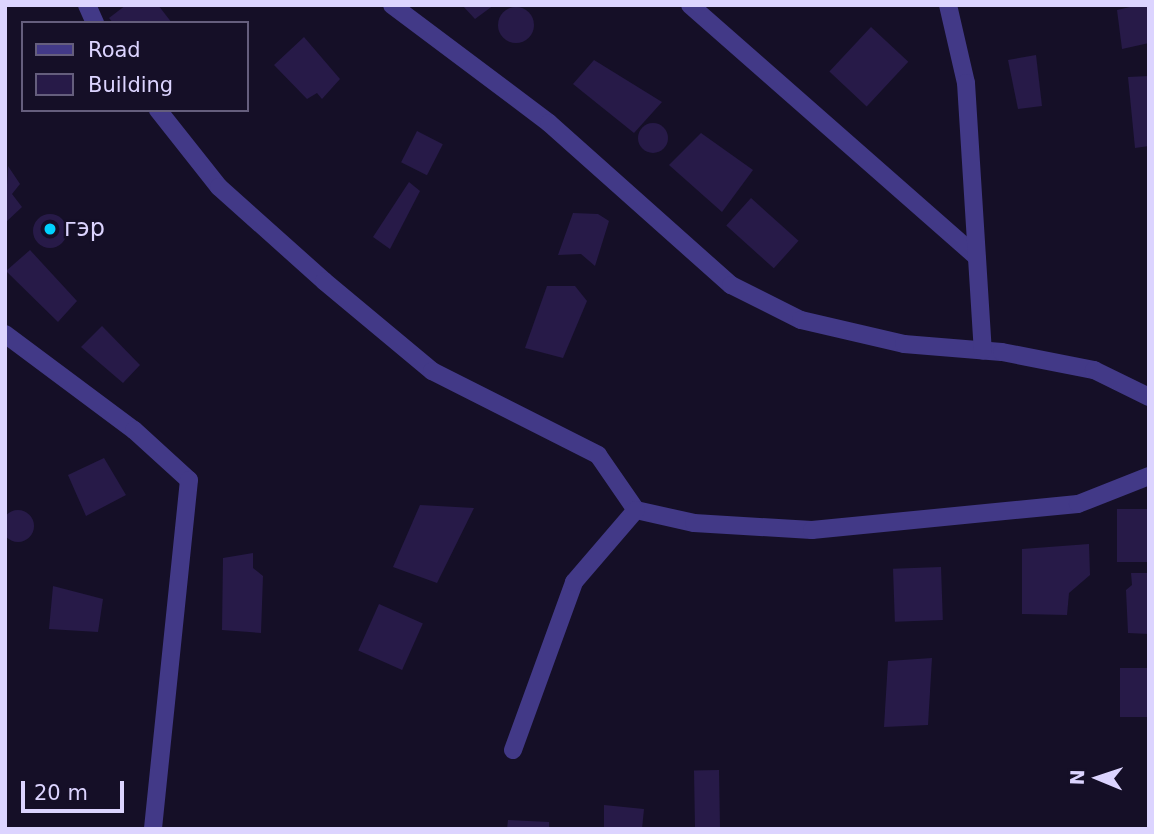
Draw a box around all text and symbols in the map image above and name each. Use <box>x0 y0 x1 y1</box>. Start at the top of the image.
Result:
legend <box>21 21 248 112</box>
text: Road <box>88 38 141 62</box>
text: Building <box>88 73 173 97</box>
place label: гэр <box>64 215 105 243</box>
marker: гэр <box>42 221 58 237</box>
north arrow <box>1063 743 1133 813</box>
scale bar <box>24 768 128 812</box>
text: N <box>1066 769 1088 786</box>
text: 20 m <box>34 781 88 805</box>

